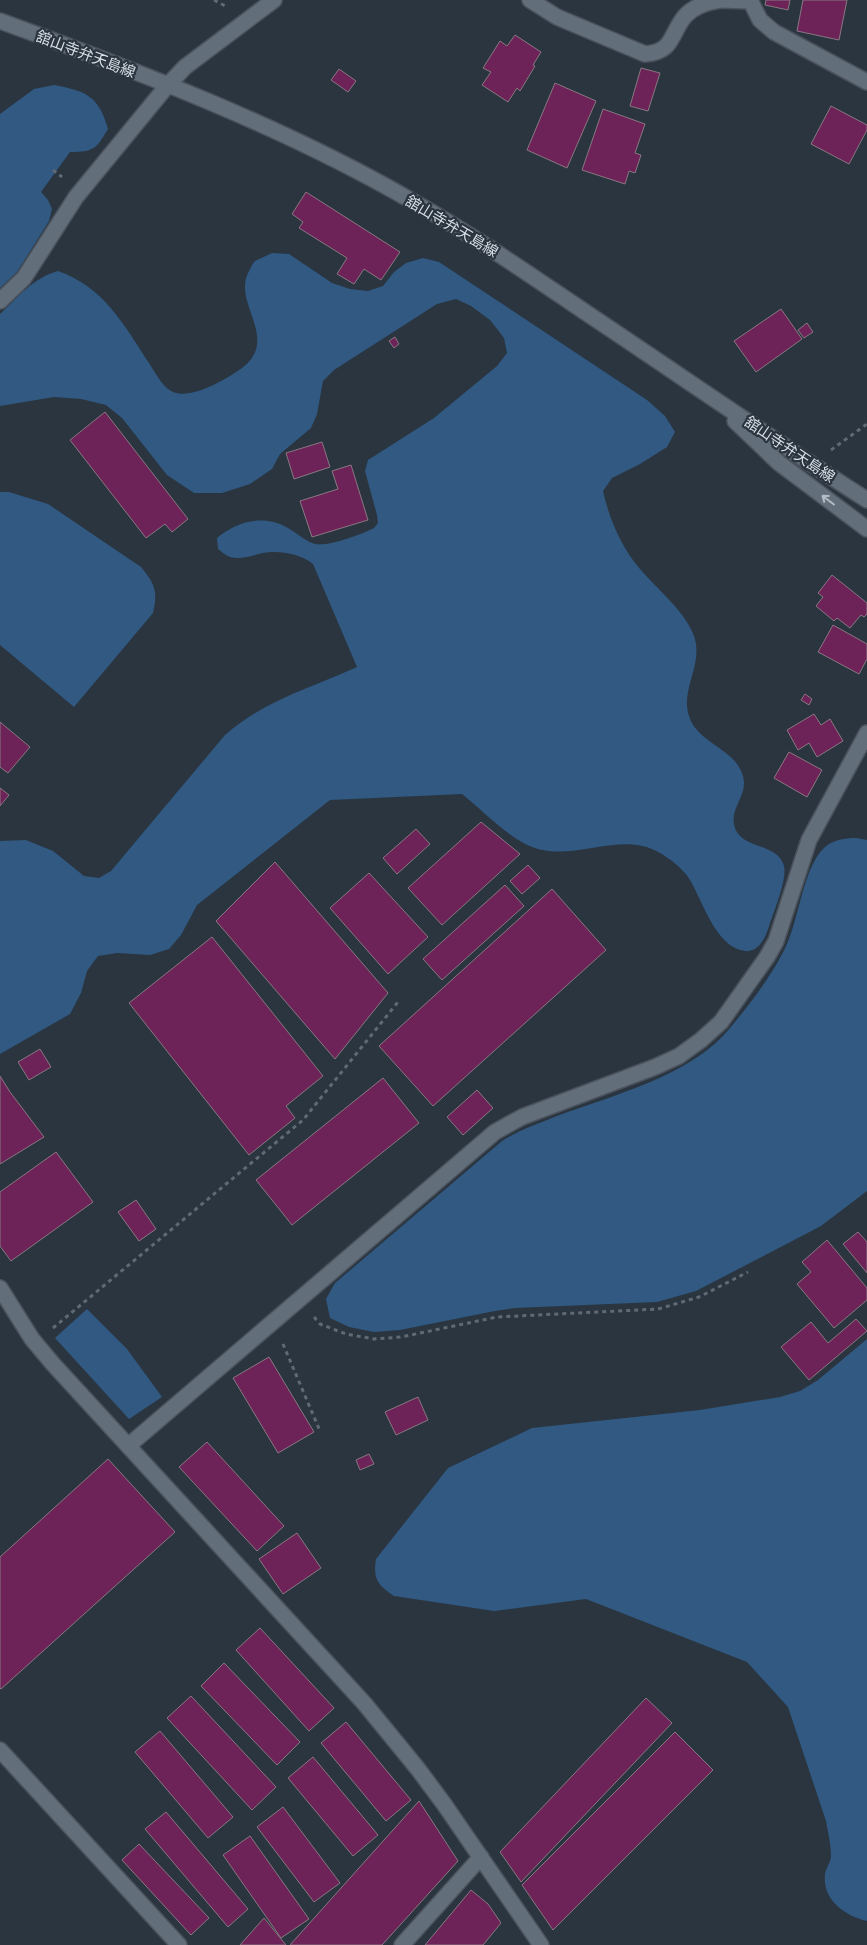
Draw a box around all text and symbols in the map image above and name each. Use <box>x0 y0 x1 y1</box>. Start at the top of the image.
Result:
street label: 舘山寺弁天島線 <box>33 24 139 84</box>
street label: 舘山寺弁天島線 <box>401 189 503 263</box>
street label: 舘山寺弁天島線 <box>740 410 840 488</box>
one-way arrow <box>821 495 835 505</box>

